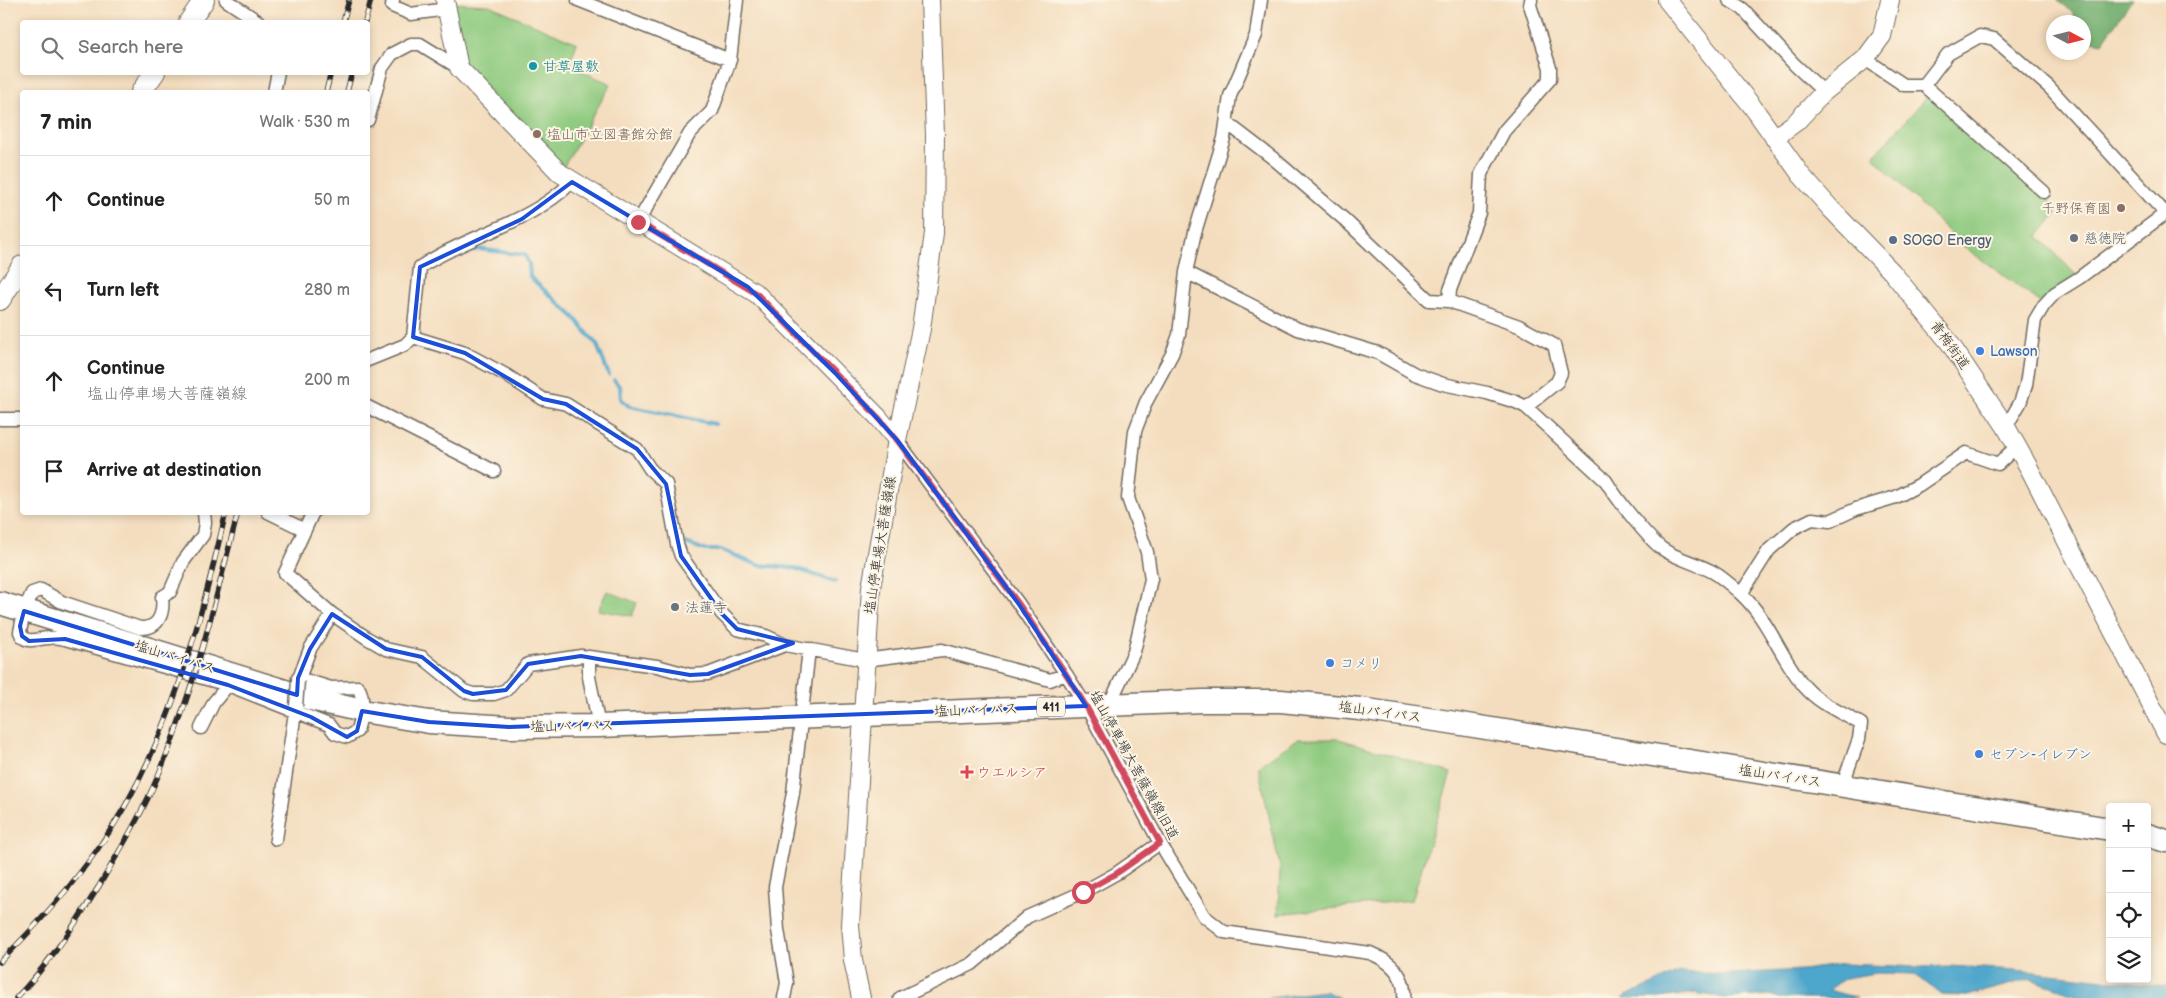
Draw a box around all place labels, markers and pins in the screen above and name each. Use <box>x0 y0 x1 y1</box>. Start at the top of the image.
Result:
place label: 甘草屋敷 <box>543 58 599 75</box>
marker: 甘草屋敷 <box>527 60 539 72</box>
place label: 塩山市立図書館分館 <box>547 126 673 143</box>
marker: 塩山市立図書館分館 <box>531 128 543 140</box>
place label: 千野保育園 <box>2041 200 2111 217</box>
marker: 千野保育園 <box>2115 202 2127 214</box>
place label: 慈徳院 <box>2084 230 2126 247</box>
place label: SOGO Energy <box>1903 232 1992 249</box>
marker: 慈徳院 <box>2068 232 2080 244</box>
marker: SOGO Energy <box>1887 234 1899 246</box>
place label: Lawson <box>1990 343 2038 360</box>
marker: Lawson <box>1974 345 1986 357</box>
place label: 法蓮寺 <box>685 599 727 616</box>
marker: 法蓮寺 <box>669 601 681 613</box>
place label: コメリ <box>1340 655 1382 672</box>
marker: コメリ <box>1324 657 1336 669</box>
place label: セブン-イレブン <box>1989 746 2092 763</box>
marker: セブン-イレブン <box>1973 748 1985 760</box>
place label: ウエルシア <box>977 764 1047 781</box>
marker: ウエルシア <box>961 766 973 778</box>

